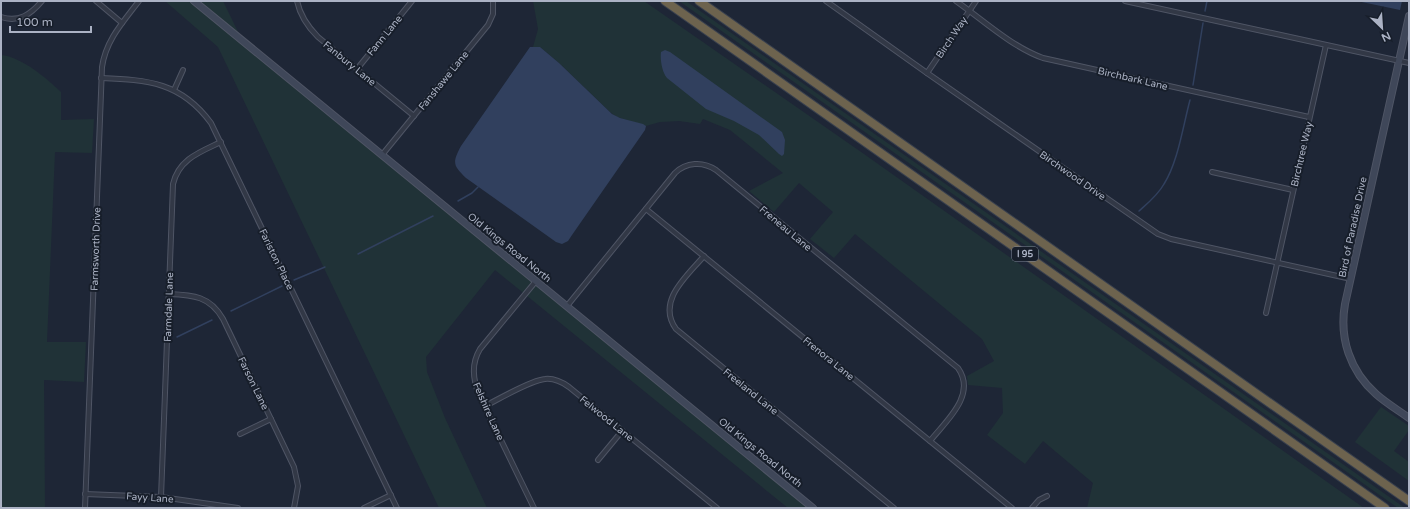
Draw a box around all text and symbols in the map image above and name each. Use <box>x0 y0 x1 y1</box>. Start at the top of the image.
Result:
scale bar <box>10 8 91 34</box>
north arrow <box>1362 8 1402 48</box>
street label: Fann Lane <box>365 13 405 58</box>
street label: Birch Way <box>934 14 970 61</box>
text: 100 m <box>16 15 53 29</box>
text: N <box>1379 29 1393 44</box>
street label: Fanbury Lane <box>321 39 378 89</box>
street label: Fanshawe Lane <box>416 48 472 113</box>
street label: Birchbark Lane <box>1097 65 1169 93</box>
street label: Birchtree Way <box>1289 120 1315 188</box>
street label: Birchwood Drive <box>1037 149 1108 203</box>
street label: Bird of Paradise Drive <box>1336 176 1370 279</box>
street label: Freneau Lane <box>757 204 814 254</box>
street label: Farmsworth Drive <box>89 207 103 291</box>
street label: Old Kings Road North <box>465 210 554 285</box>
street label: Fariston Place <box>256 227 296 292</box>
road number: I 95 <box>1012 247 1038 261</box>
street label: Farmdale Lane <box>162 272 176 342</box>
street label: Frenora Lane <box>800 334 857 383</box>
street label: Farson Lane <box>235 355 271 412</box>
street label: Freeland Lane <box>721 366 780 418</box>
street label: Felshire Lane <box>470 381 506 443</box>
street label: Felwood Lane <box>577 393 636 444</box>
street label: Old Kings Road North <box>716 415 805 490</box>
street label: Fayy Lane <box>126 490 174 506</box>

